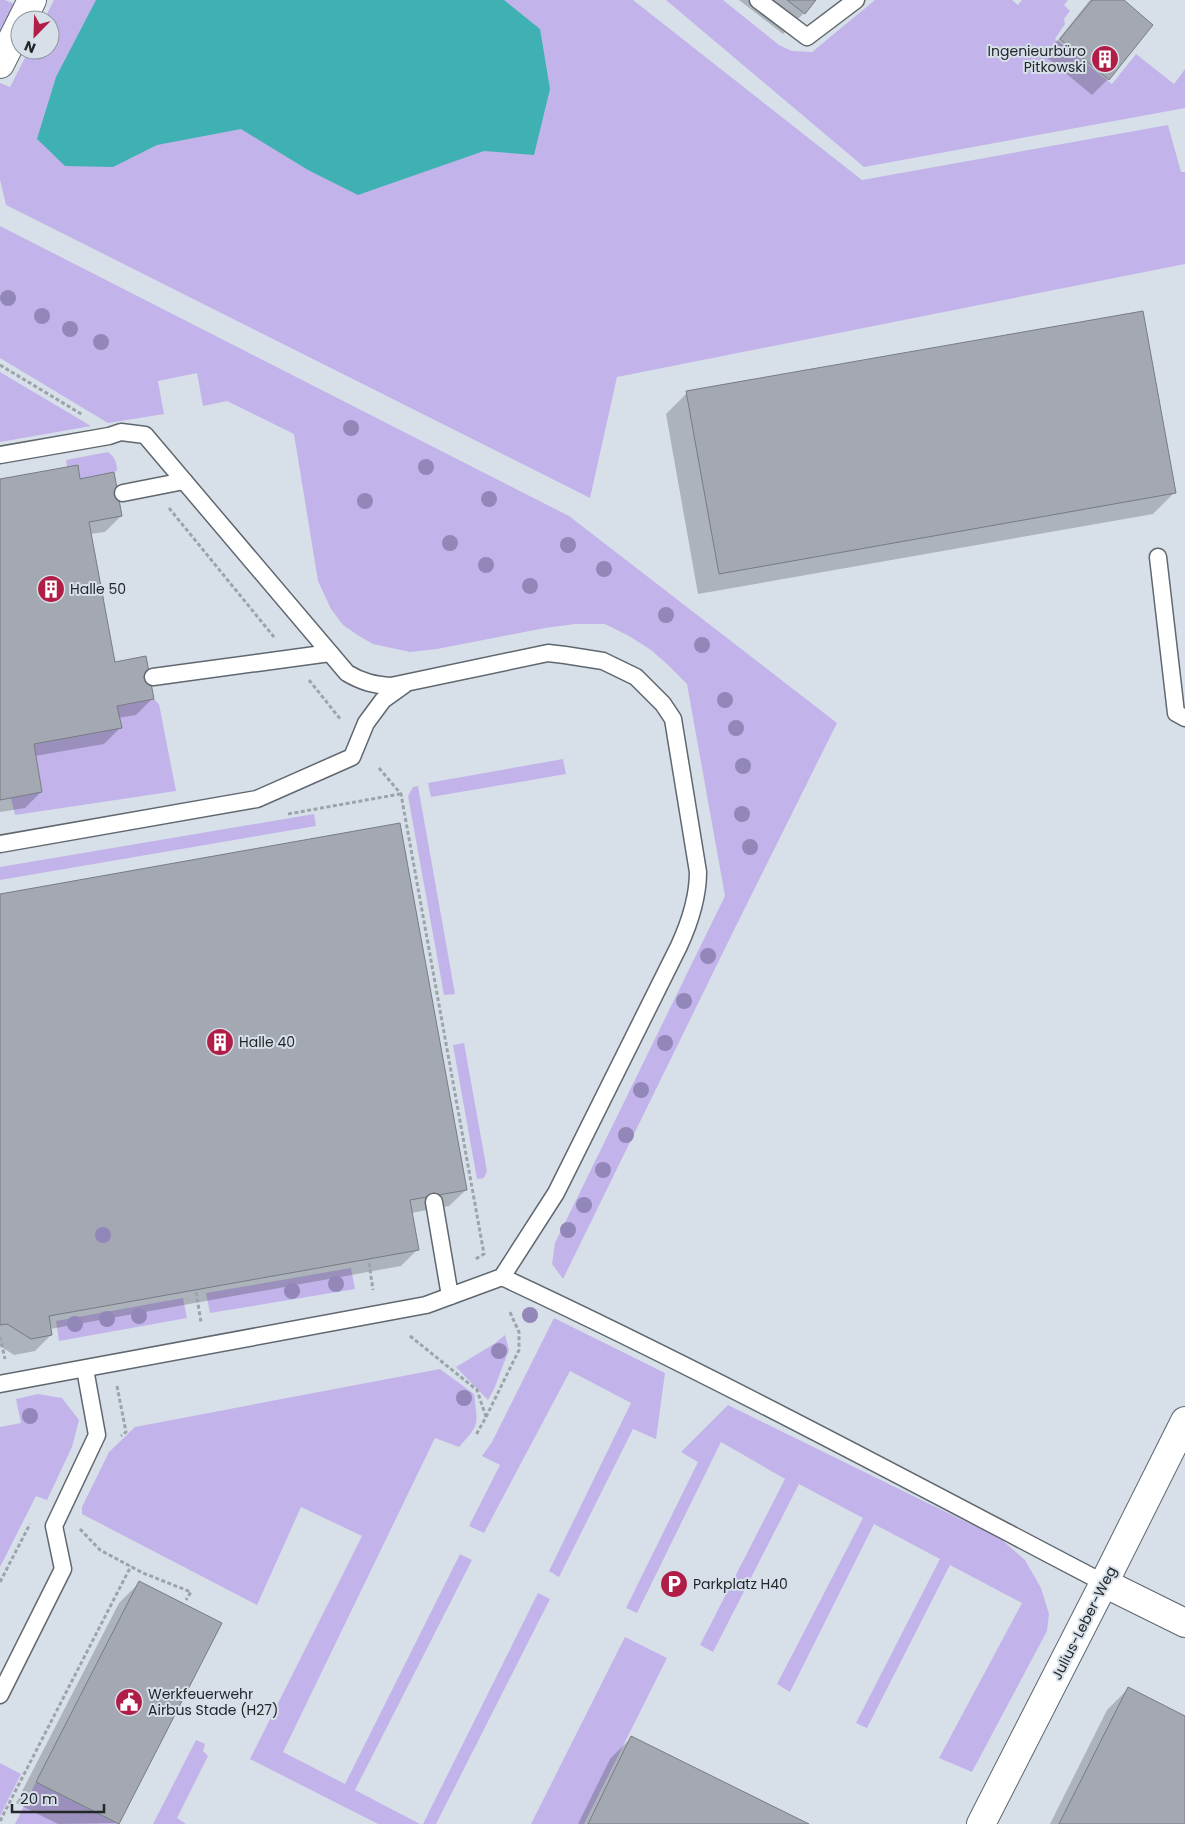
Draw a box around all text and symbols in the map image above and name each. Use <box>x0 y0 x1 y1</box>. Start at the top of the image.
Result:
north arrow <box>10 10 60 60</box>
text: N <box>21 36 39 58</box>
place label: Ingenieurbüro Pitkowski <box>988 41 1086 77</box>
building icon: Ingenieurbüro Pitkowski <box>1090 44 1120 74</box>
building icon: Halle 50 <box>36 574 66 604</box>
place label: Halle 50 <box>70 579 126 599</box>
building icon: Halle 40 <box>205 1027 235 1057</box>
place label: Halle 40 <box>239 1032 295 1052</box>
street label: Julius-Leber-Weg <box>1047 1563 1121 1683</box>
parking icon: Parkplatz H40 <box>659 1569 689 1599</box>
place label: Parkplatz H40 <box>693 1574 788 1594</box>
place label: Werkfeuerwehr Airbus Stade (H27) <box>148 1684 278 1720</box>
public building icon: Werkfeuerwehr Airbus Stade (H27) <box>114 1687 144 1717</box>
scale bar <box>12 1782 105 1814</box>
text: 20 m <box>20 1788 58 1809</box>

